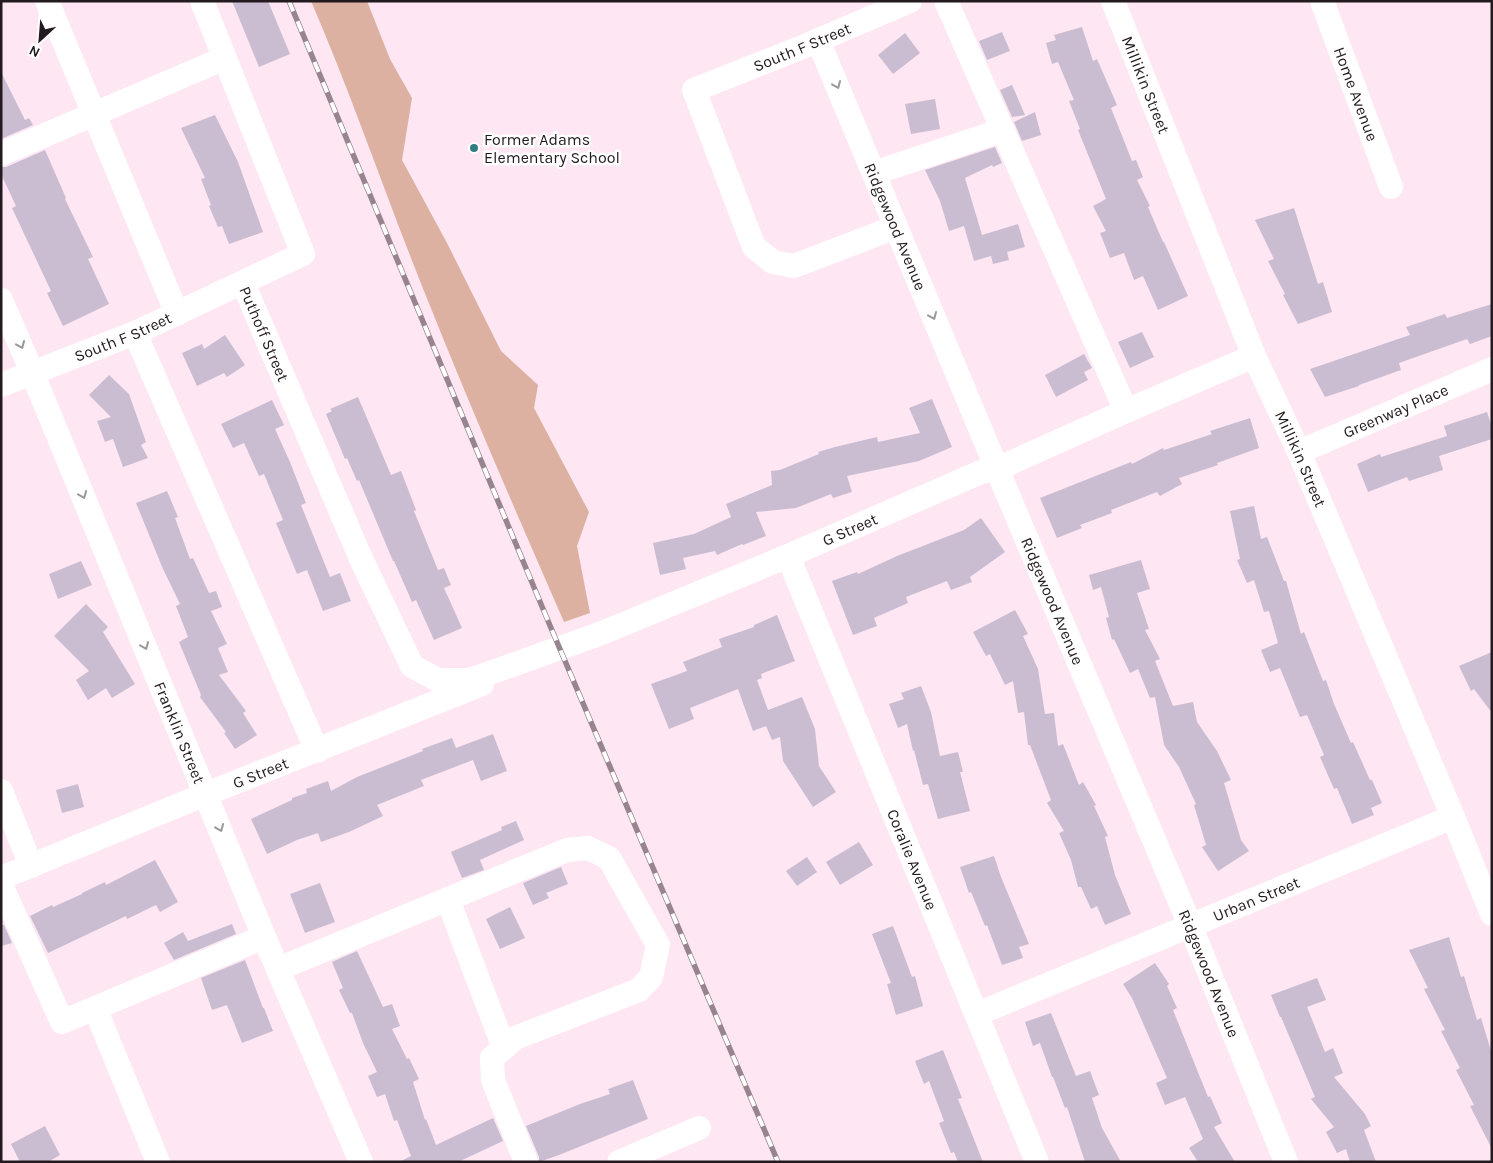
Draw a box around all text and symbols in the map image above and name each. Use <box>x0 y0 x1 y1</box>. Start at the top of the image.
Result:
north arrow <box>15 15 65 65</box>
street label: South F Street <box>750 18 853 75</box>
street label: Millikin Street <box>1118 33 1174 136</box>
text: N <box>26 41 43 61</box>
street label: Home Avenue <box>1330 44 1383 144</box>
one-way arrow <box>831 80 842 89</box>
place label: Former Adams Elementary School <box>484 130 620 167</box>
marker: Former Adams Elementary School <box>468 142 480 154</box>
street label: Ridgewood Avenue <box>861 160 931 293</box>
street label: Puthoff Street <box>236 283 293 384</box>
street label: South F Street <box>71 308 174 365</box>
one-way arrow <box>927 311 937 320</box>
one-way arrow <box>14 340 25 349</box>
street label: Greenway Place <box>1340 380 1451 441</box>
street label: Millikin Street <box>1271 408 1331 510</box>
one-way arrow <box>77 490 87 499</box>
street label: G Street <box>819 509 880 549</box>
street label: Ridgewood Avenue <box>1017 534 1088 667</box>
one-way arrow <box>139 641 149 649</box>
street label: Franklin Street <box>151 679 209 786</box>
street label: G Street <box>230 753 291 792</box>
street label: Coralie Avenue <box>884 806 942 913</box>
one-way arrow <box>214 823 224 832</box>
street label: Urban Street <box>1210 872 1302 925</box>
street label: Ridgewood Avenue <box>1175 906 1244 1040</box>

